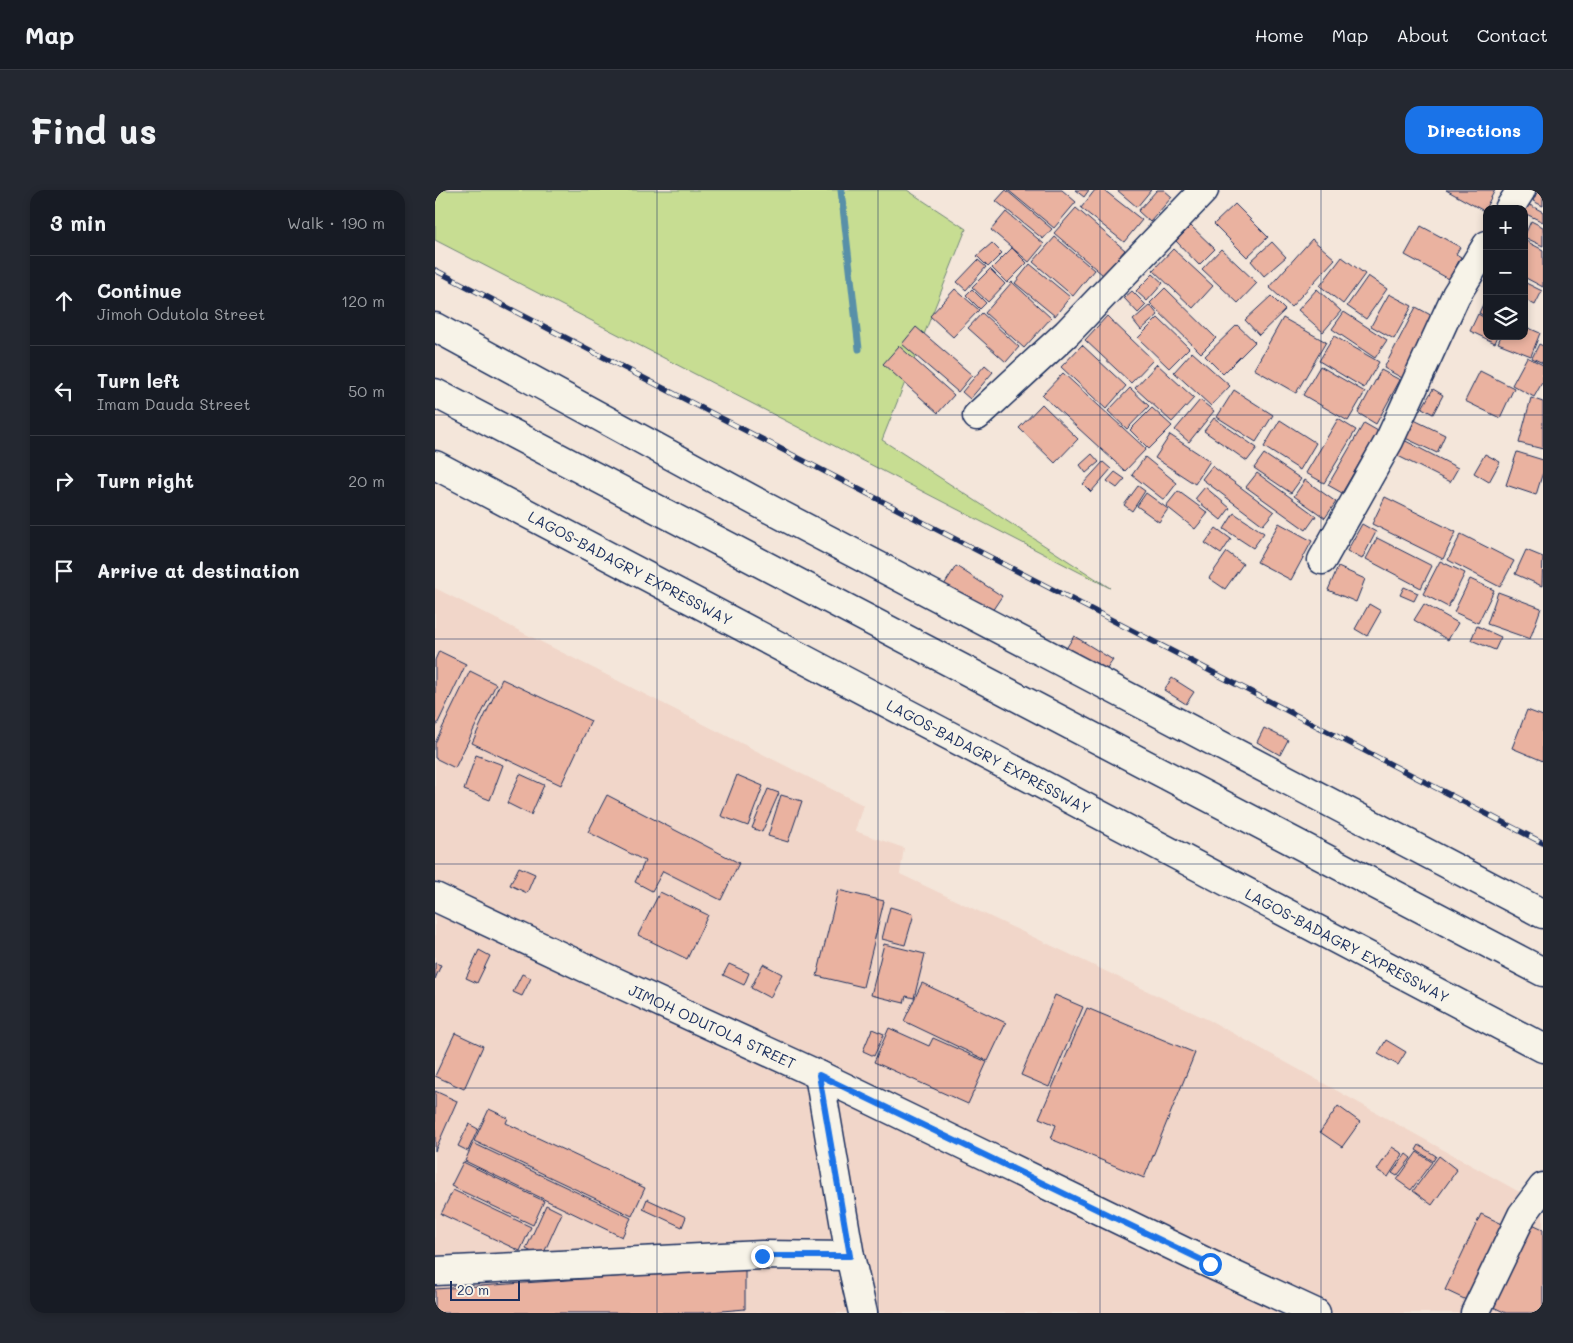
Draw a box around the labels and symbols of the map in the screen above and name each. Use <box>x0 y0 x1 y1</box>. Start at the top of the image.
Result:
street label: LAGOS-BADAGRY EXPRESSWAY <box>525 506 736 630</box>
street label: LAGOS-BADAGRY EXPRESSWAY <box>883 695 1095 818</box>
street label: LAGOS-BADAGRY EXPRESSWAY <box>1242 883 1453 1007</box>
street label: JIMOH ODUTOLA STREET <box>626 979 799 1073</box>
route end <box>751 1245 774 1268</box>
route start <box>1199 1253 1222 1276</box>
scale bar <box>450 1278 520 1301</box>

